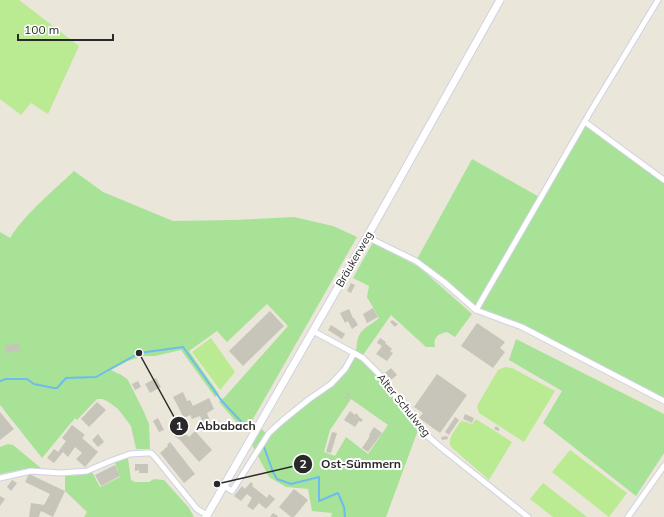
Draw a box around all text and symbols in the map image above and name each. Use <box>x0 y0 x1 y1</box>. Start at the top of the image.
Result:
scale bar <box>18 16 113 42</box>
text: 100 m <box>24 22 59 37</box>
street label: Bräukerweg <box>332 228 376 290</box>
street label: Alter Schulweg <box>374 371 434 439</box>
callout: Abbabach <box>169 414 264 438</box>
text: 1 <box>175 418 183 433</box>
text: Abbabach <box>196 418 256 433</box>
callout: Ost-Sümmern <box>293 452 409 476</box>
text: 2 <box>299 456 307 471</box>
text: Ost-Sümmern <box>321 456 401 471</box>

